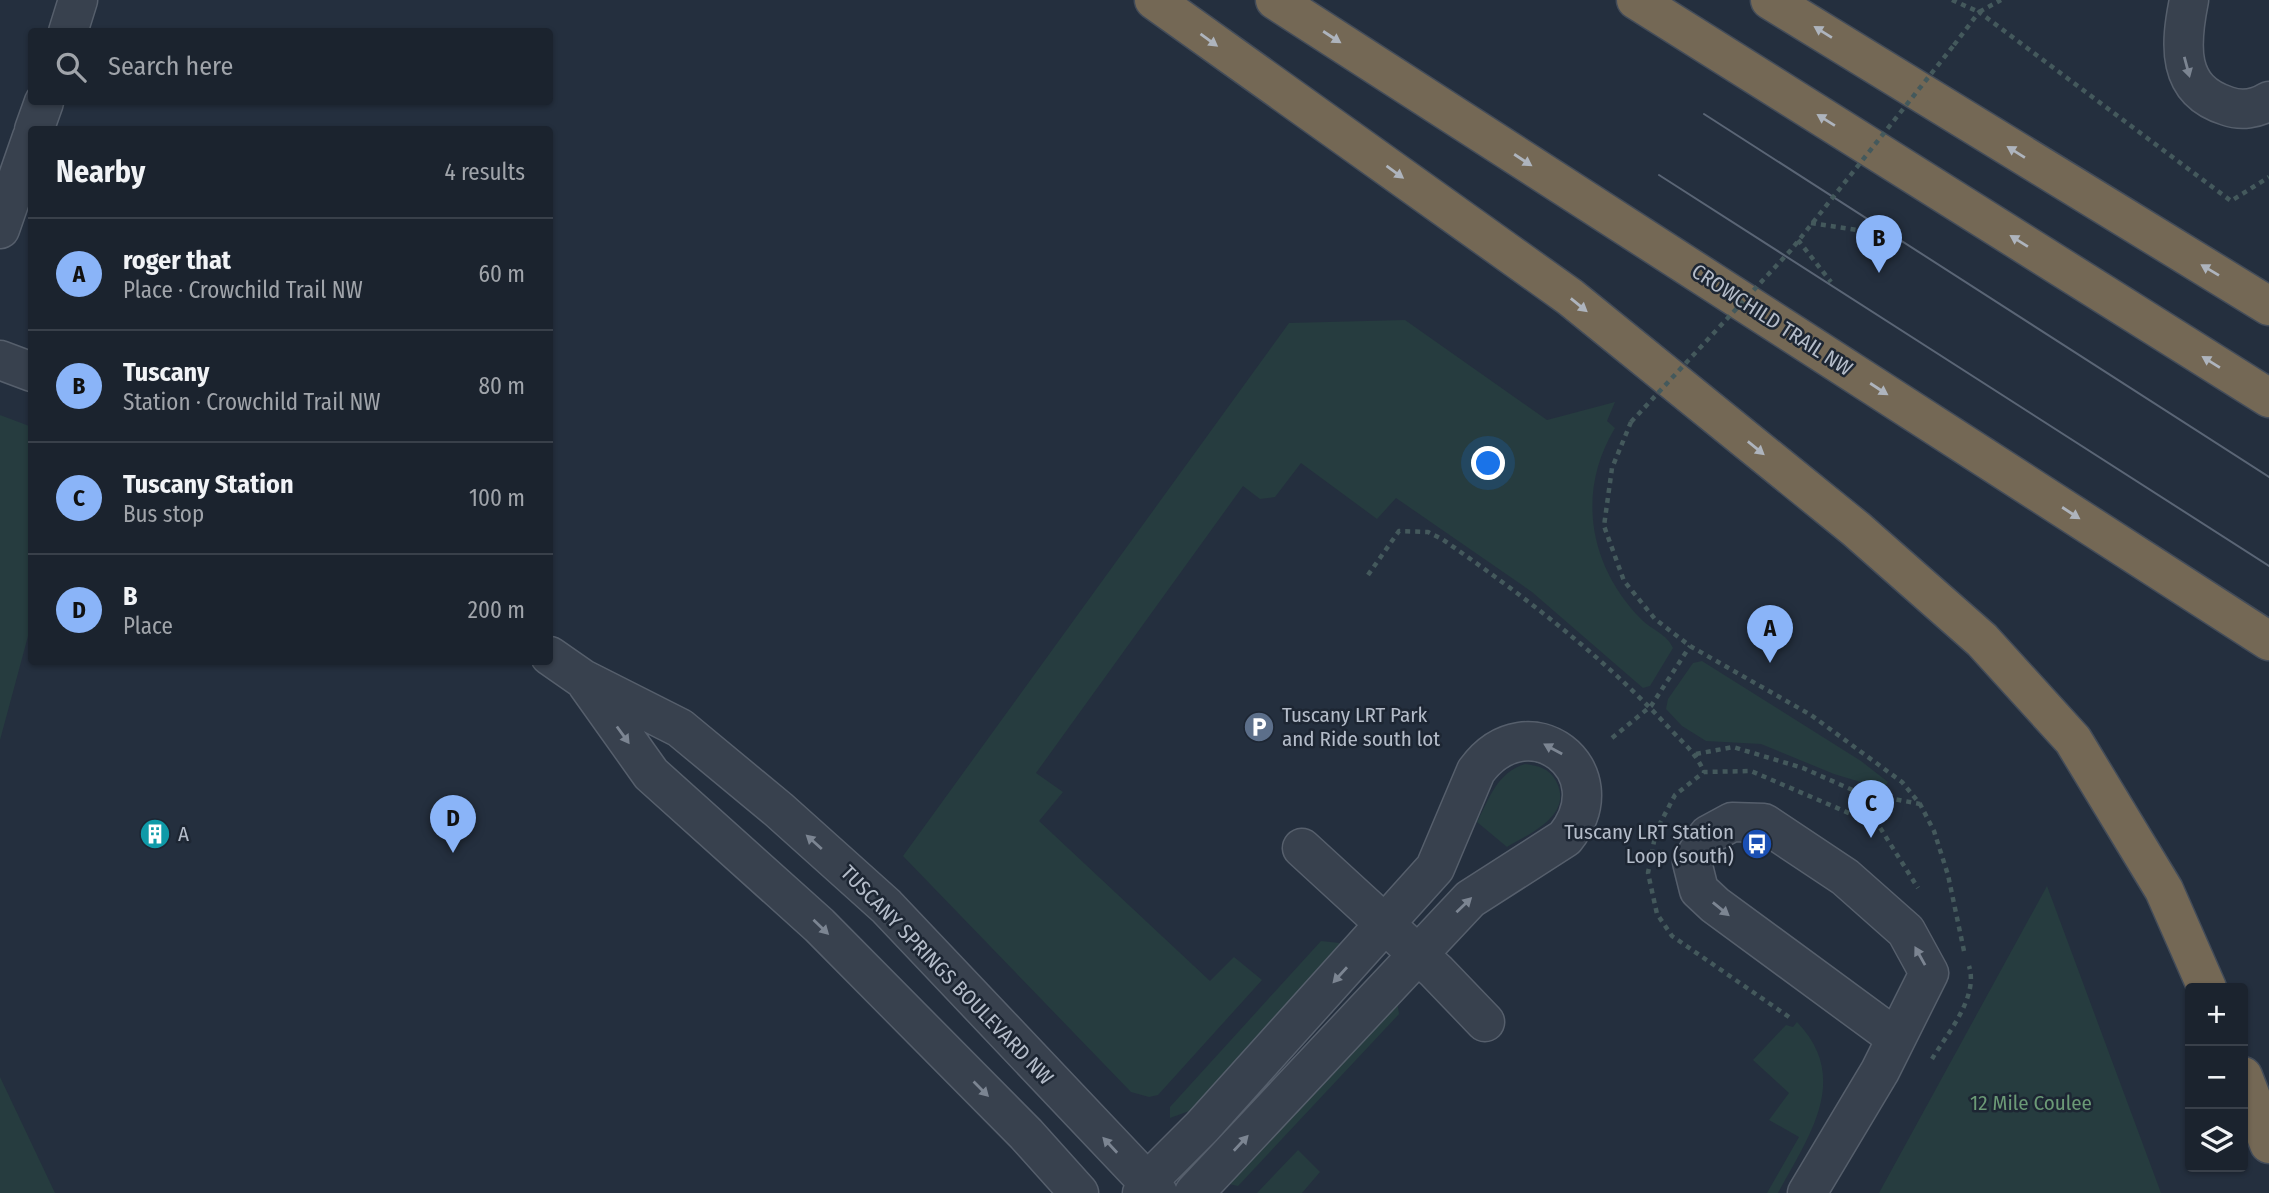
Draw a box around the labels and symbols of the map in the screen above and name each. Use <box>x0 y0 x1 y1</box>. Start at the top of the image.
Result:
one-way arrow <box>1813 26 1832 39</box>
one-way arrow <box>1323 30 1341 44</box>
one-way arrow <box>1200 33 1218 47</box>
one-way arrow <box>2182 57 2193 79</box>
one-way arrow <box>1816 114 1835 127</box>
one-way arrow <box>2007 145 2026 158</box>
one-way arrow <box>1514 153 1533 166</box>
one-way arrow <box>1385 165 1404 179</box>
pin: B <box>1856 215 1902 273</box>
one-way arrow <box>2009 235 2028 248</box>
street label: CROWCHILD TRAIL NW <box>1687 258 1858 382</box>
one-way arrow <box>2201 264 2220 277</box>
one-way arrow <box>1570 297 1588 312</box>
one-way arrow <box>2202 356 2221 369</box>
one-way arrow <box>1870 383 1889 396</box>
one-way arrow <box>1747 440 1765 455</box>
your location <box>1471 446 1505 480</box>
one-way arrow <box>2061 506 2080 519</box>
pin: A <box>1747 605 1793 663</box>
place label: Tuscany LRT Park and Ride south lot <box>1282 702 1440 752</box>
parking icon: Tuscany LRT Park and Ride south lot <box>1242 710 1276 744</box>
one-way arrow <box>616 726 630 744</box>
one-way arrow <box>1543 743 1563 755</box>
pin: C <box>1848 780 1894 838</box>
pin: D <box>430 795 476 853</box>
building icon: A <box>138 817 172 851</box>
place label: Tuscany LRT Station Loop (south) <box>1564 819 1734 869</box>
place label: A <box>178 821 189 847</box>
bus stop icon: Tuscany LRT Station Loop (south) <box>1740 827 1774 861</box>
one-way arrow <box>805 834 823 850</box>
street label: TUSCANY SPRINGS BOULEVARD NW <box>835 860 1059 1090</box>
one-way arrow <box>1455 898 1472 914</box>
one-way arrow <box>1712 902 1730 917</box>
one-way arrow <box>812 919 829 935</box>
one-way arrow <box>1914 946 1926 966</box>
one-way arrow <box>1332 966 1348 984</box>
one-way arrow <box>972 1080 989 1096</box>
park label: 12 Mile Coulee <box>1970 1090 2092 1116</box>
one-way arrow <box>1232 1135 1248 1152</box>
one-way arrow <box>1102 1136 1118 1154</box>

